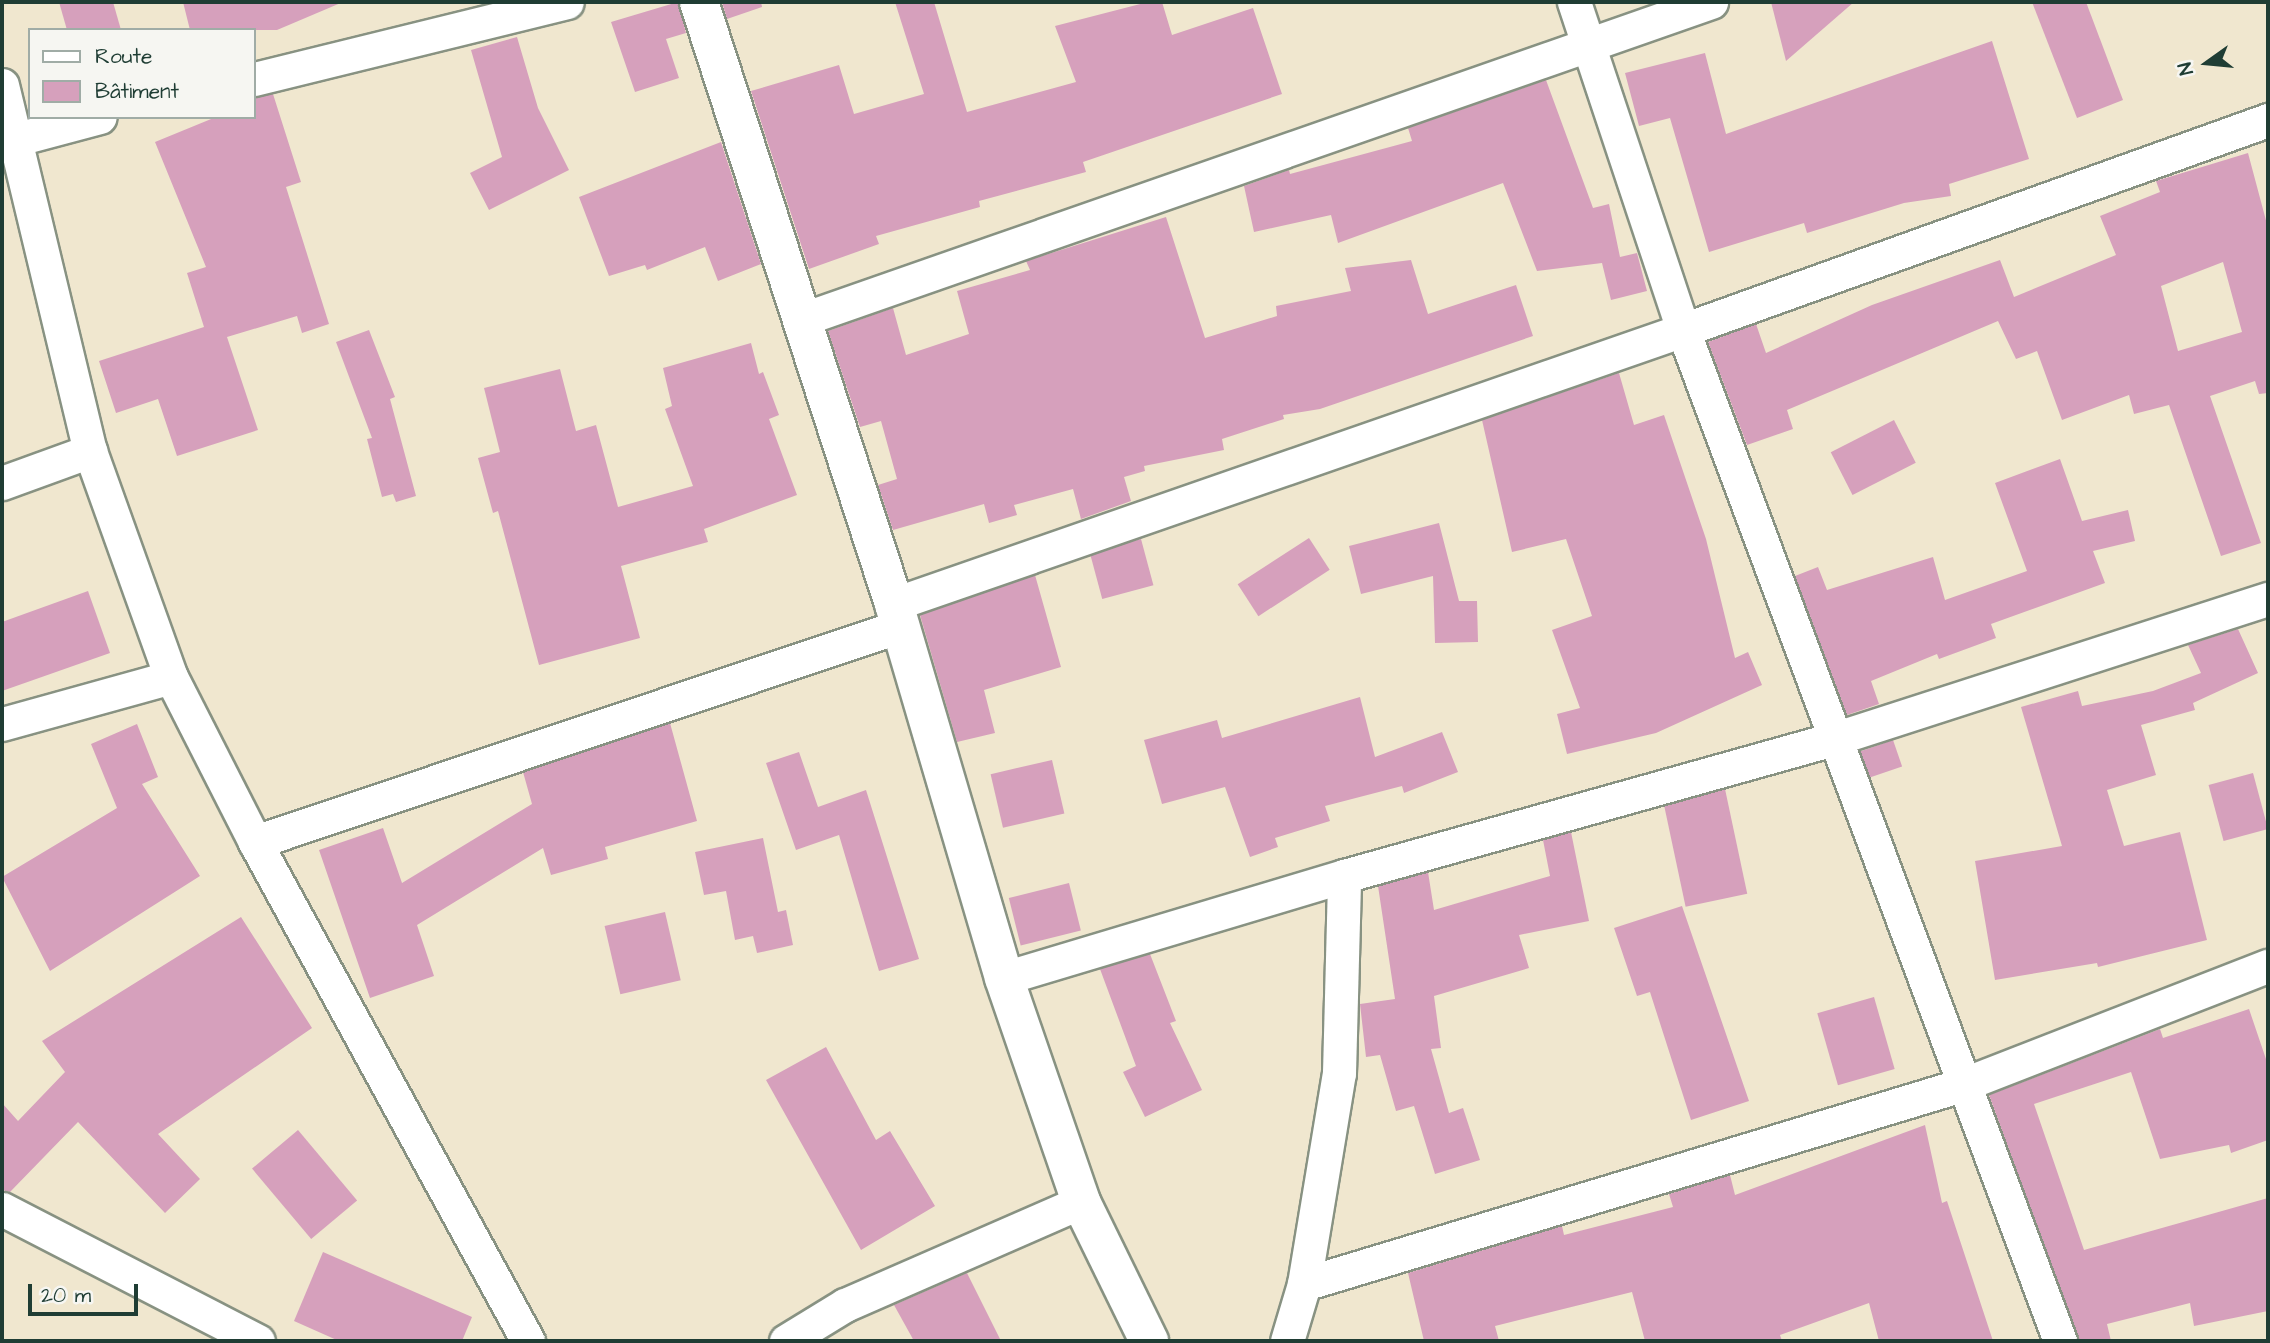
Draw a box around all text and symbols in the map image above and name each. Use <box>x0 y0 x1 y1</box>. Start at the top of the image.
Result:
legend <box>28 28 256 119</box>
north arrow <box>2172 28 2242 98</box>
text: Route <box>95 42 152 71</box>
text: N <box>2172 59 2201 78</box>
text: Bâtiment <box>95 77 179 106</box>
scale bar <box>32 1270 142 1314</box>
text: 20 m <box>41 1281 91 1310</box>

